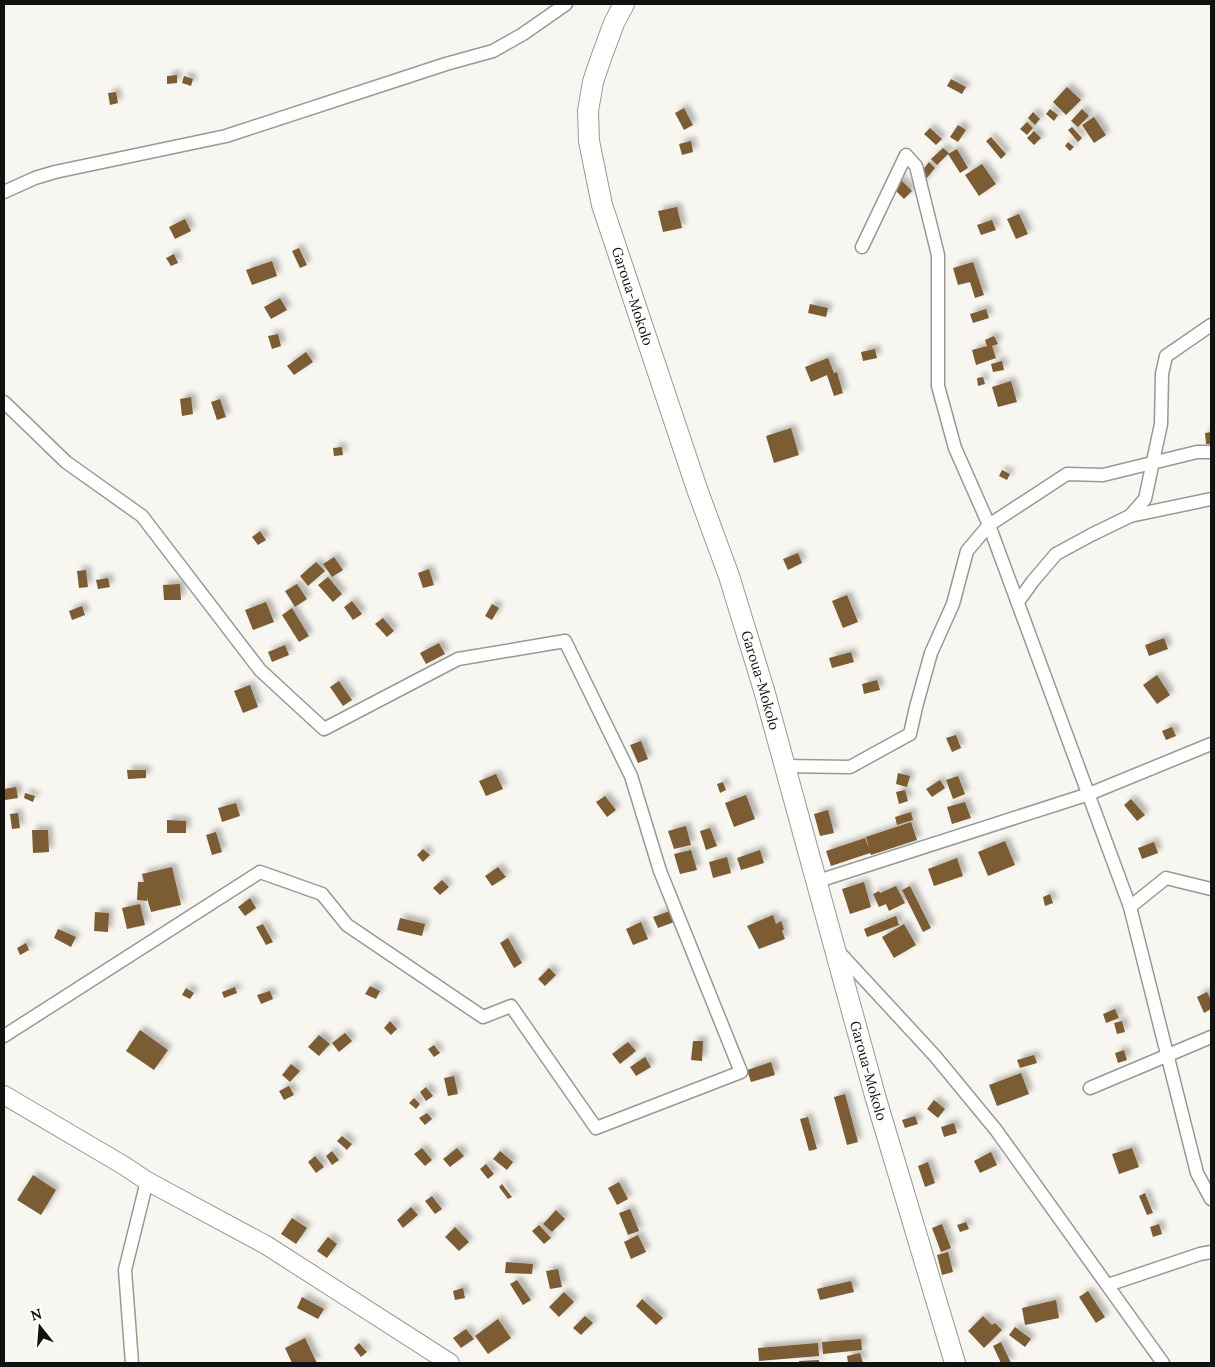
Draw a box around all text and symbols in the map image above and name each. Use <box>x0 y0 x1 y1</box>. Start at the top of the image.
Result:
street label: Garoua-Mokolo <box>608 245 657 348</box>
street label: Garoua-Mokolo <box>737 628 784 732</box>
street label: Garoua-Mokolo <box>846 1019 891 1123</box>
north arrow <box>15 1302 65 1352</box>
text: N <box>28 1304 44 1325</box>

